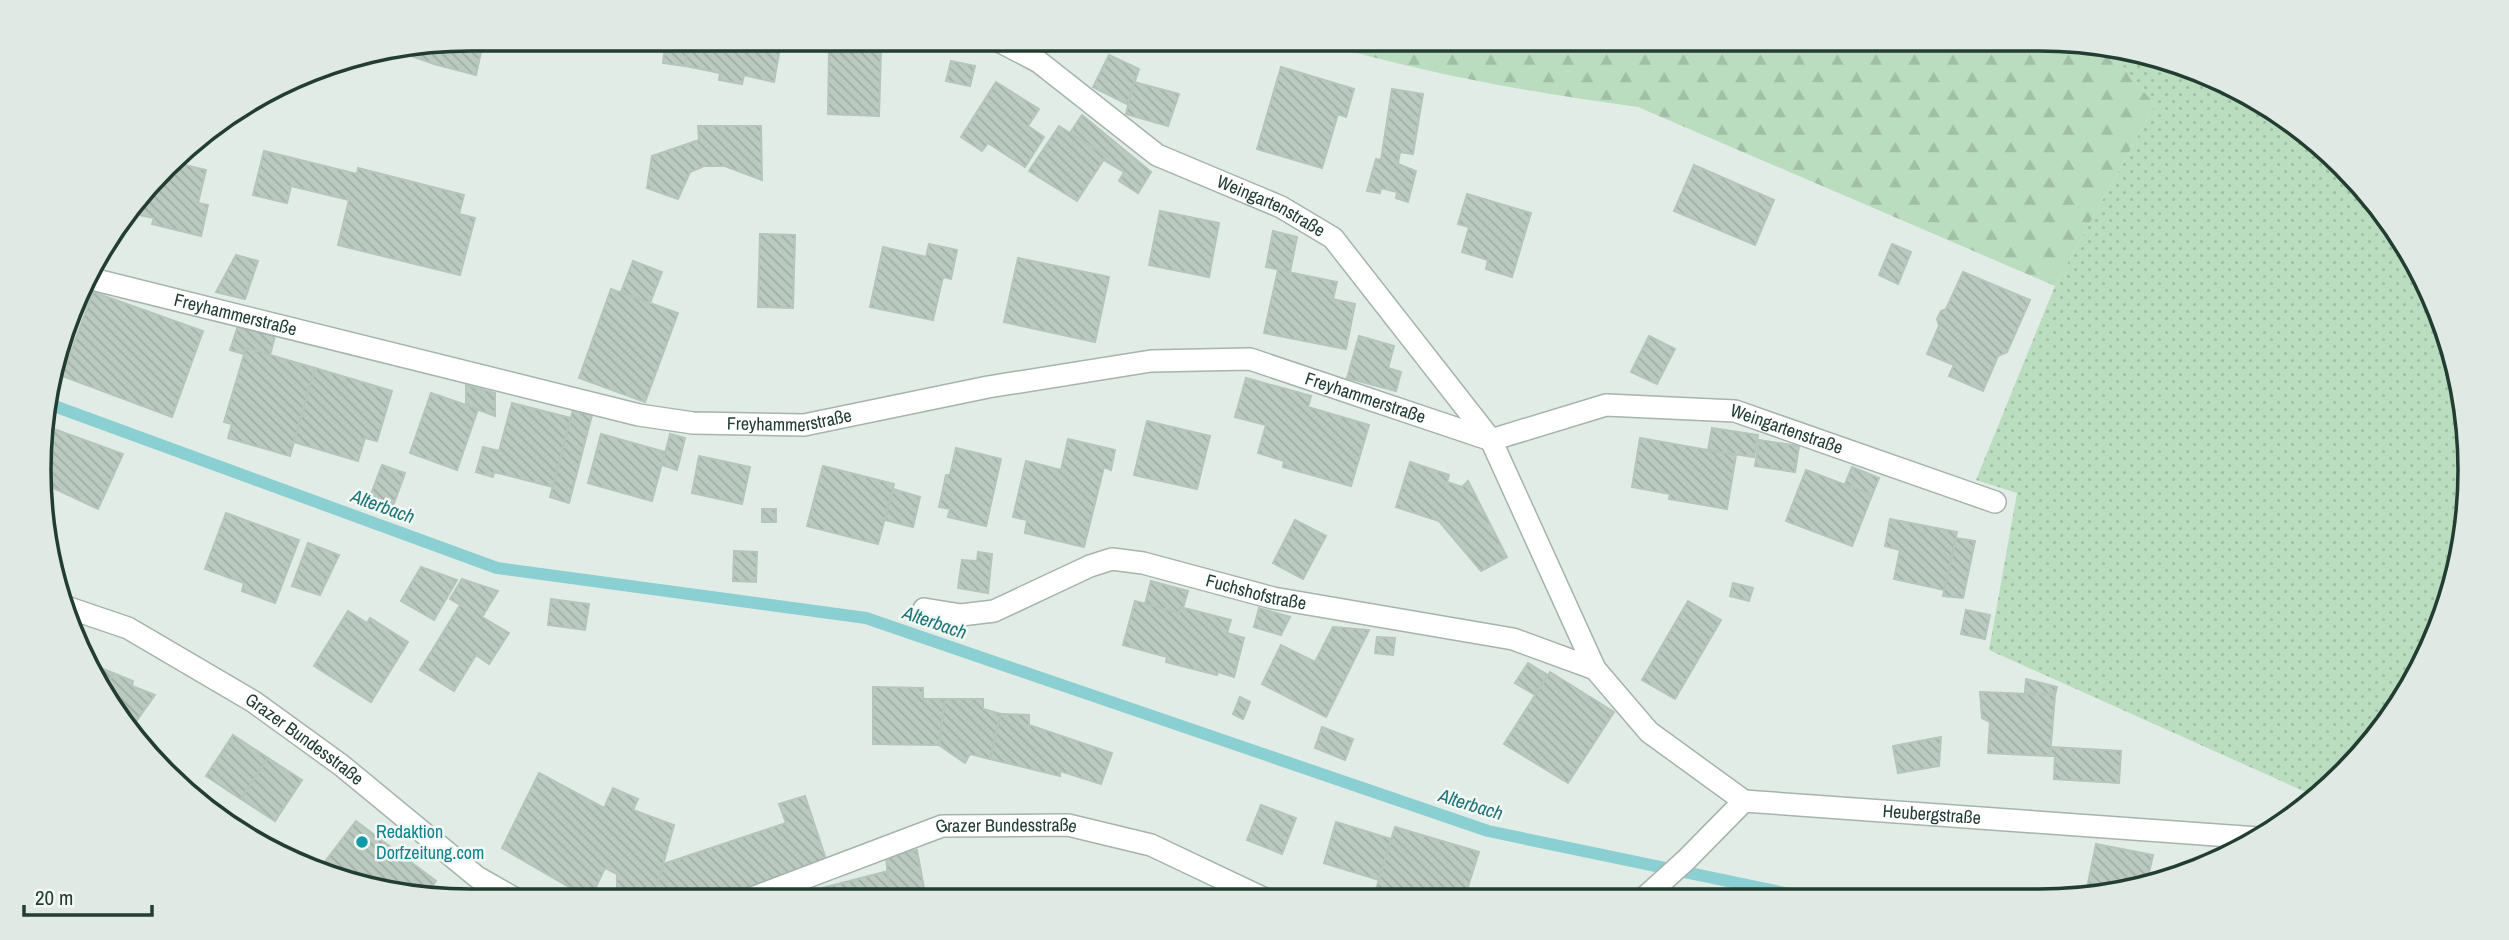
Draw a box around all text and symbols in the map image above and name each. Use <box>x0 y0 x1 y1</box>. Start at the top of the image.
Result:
street label: Weingartenstraße <box>1213 168 1330 243</box>
street label: Freyhammerstraße <box>172 287 300 341</box>
street label: Freyhammerstraße <box>1302 365 1429 429</box>
street label: Weingartenstraße <box>1727 397 1847 460</box>
street label: Freyhammerstraße <box>727 402 854 437</box>
water label: Alterbach <box>347 482 418 529</box>
street label: Fuchshofstraße <box>1203 567 1308 615</box>
water label: Alterbach <box>899 599 970 645</box>
street label: Grazer Bundesstraße <box>241 687 369 791</box>
water label: Alterbach <box>1435 782 1506 826</box>
street label: Heubergstraße <box>1882 798 1982 830</box>
street label: Grazer Bundesstraße <box>931 812 1080 839</box>
place label: Redaktion Dorfzeitung.com <box>376 819 484 865</box>
marker: Redaktion Dorfzeitung.com <box>354 834 370 850</box>
scale bar <box>24 874 152 918</box>
text: 20 m <box>35 883 73 912</box>

